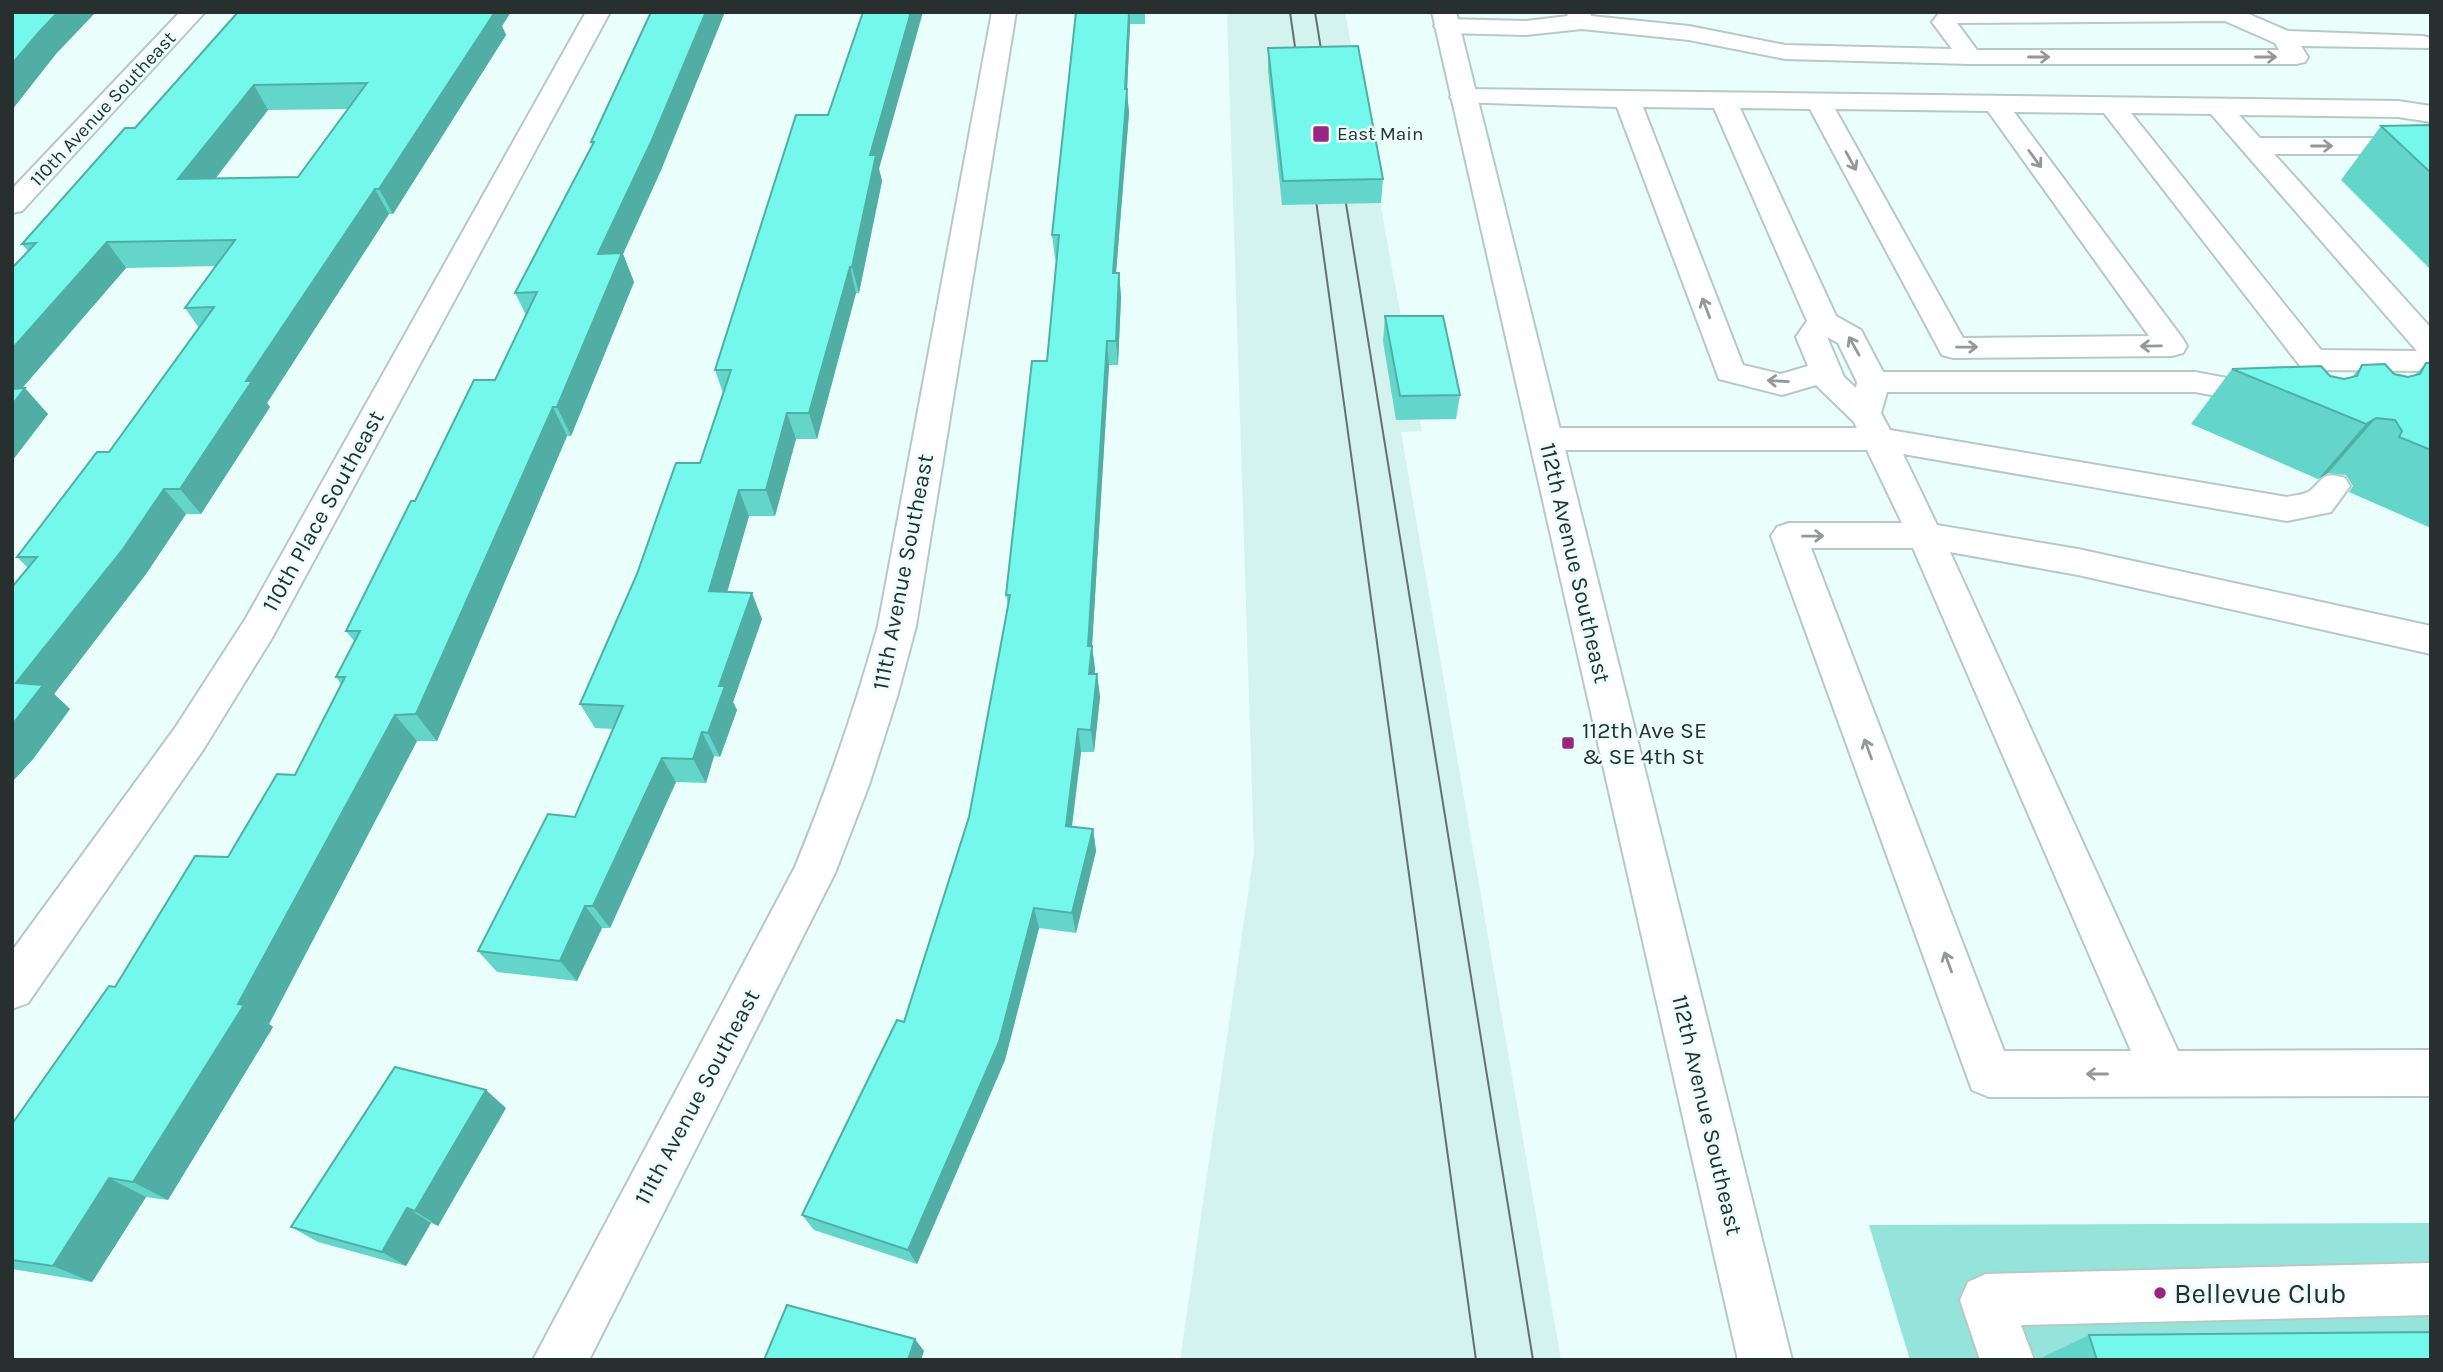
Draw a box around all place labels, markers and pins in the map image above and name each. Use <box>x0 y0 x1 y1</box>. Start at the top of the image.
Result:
place label: East Main <box>1337 123 1423 145</box>
marker: East Main <box>1311 124 1331 144</box>
place label: 112th Ave SE & SE 4th St <box>1582 717 1707 770</box>
marker: 112th Ave SE & SE 4th St <box>1560 735 1576 751</box>
place label: Bellevue Club <box>2174 1277 2346 1310</box>
marker: Bellevue Club <box>2152 1285 2168 1301</box>

